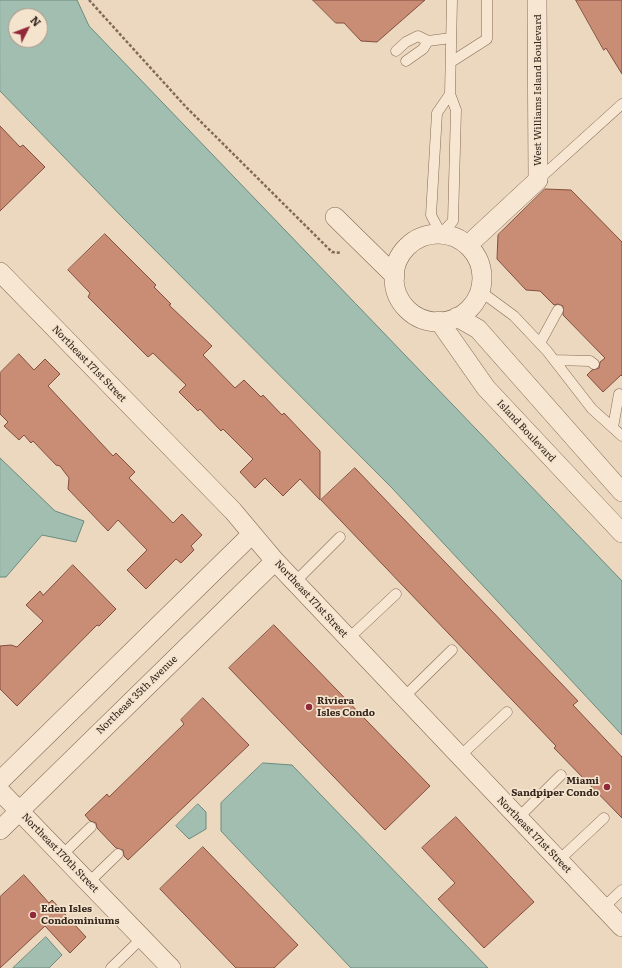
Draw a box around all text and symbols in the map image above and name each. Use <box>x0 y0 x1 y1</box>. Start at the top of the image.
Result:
north arrow <box>8 8 48 48</box>
text: N <box>27 12 45 29</box>
street label: West Williams Island Boulevard <box>532 14 544 166</box>
street label: Northeast 171st Street <box>49 323 129 405</box>
street label: Island Boulevard <box>494 397 558 465</box>
street label: Northeast 171st Street <box>272 558 350 640</box>
street label: Northeast 35th Avenue <box>94 653 180 737</box>
place label: Riviera Isles Condo <box>317 695 375 718</box>
marker: Riviera Isles Condo <box>304 702 314 712</box>
place label: Miami Sandpiper Condo <box>511 775 599 798</box>
marker: Miami Sandpiper Condo <box>602 782 612 792</box>
street label: Northeast 171st Street <box>494 794 574 876</box>
street label: Northeast 170th Street <box>19 811 101 895</box>
place label: Eden Isles Condominiums <box>41 903 120 926</box>
marker: Eden Isles Condominiums <box>28 910 38 920</box>

